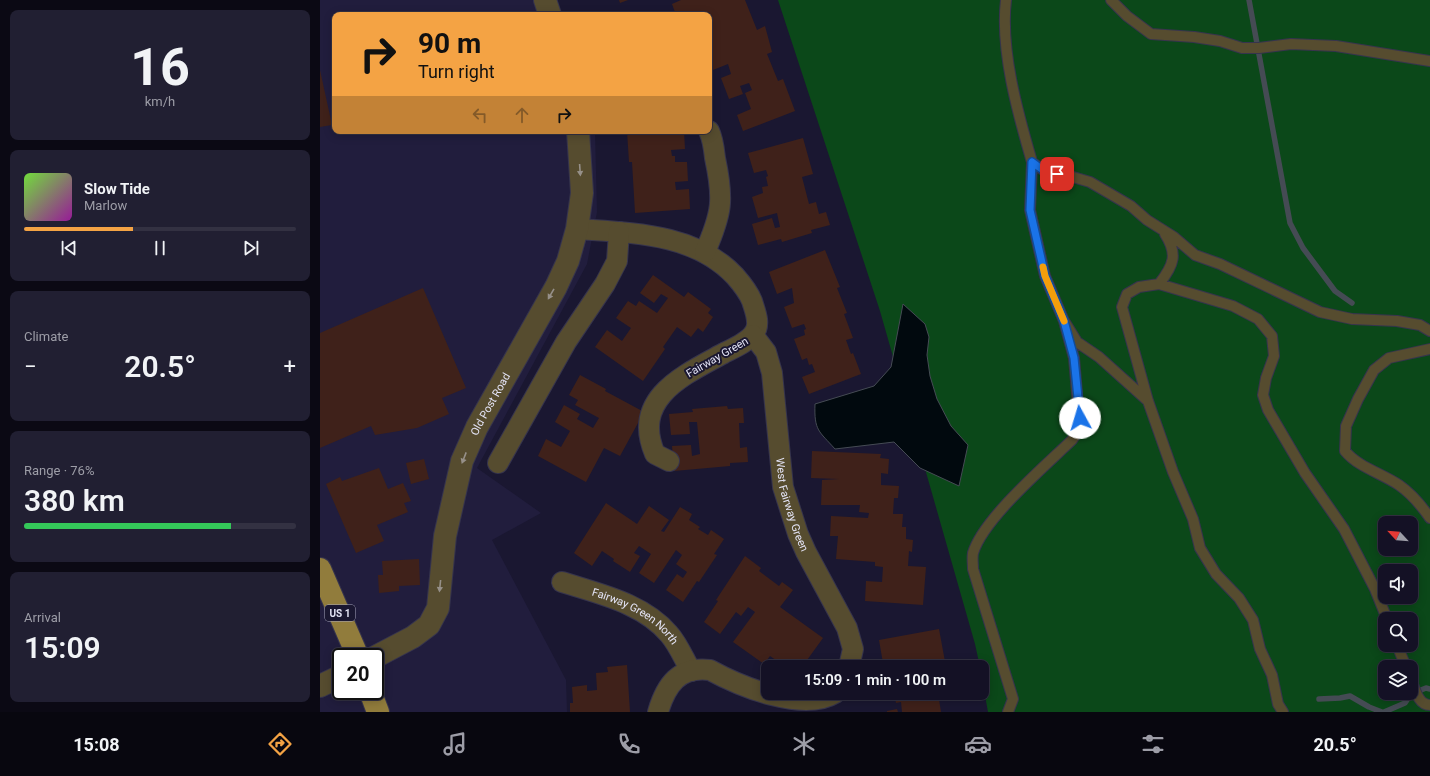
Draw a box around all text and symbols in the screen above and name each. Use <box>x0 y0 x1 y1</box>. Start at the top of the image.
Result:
text: 90 m <box>418 27 481 60</box>
icon: right <box>352 28 404 80</box>
text: 16 <box>130 37 190 98</box>
text: Turn right <box>418 61 495 82</box>
text: km/h <box>145 94 175 109</box>
icon: left <box>469 104 491 126</box>
icon: ahead <box>511 104 533 126</box>
icon: right <box>553 104 575 126</box>
pin <box>1040 157 1074 191</box>
icon: arrive <box>1046 163 1068 185</box>
one-way arrow <box>577 164 583 177</box>
text: Slow Tide <box>84 180 150 198</box>
text: Marlow <box>84 198 127 213</box>
icon: previous <box>58 237 80 259</box>
icon: pause <box>149 237 171 259</box>
icon: next <box>240 237 262 259</box>
one-way arrow <box>548 288 555 300</box>
text: Climate <box>24 329 68 344</box>
street label: Fairway Green <box>684 334 751 380</box>
text: 20.5° <box>124 349 196 384</box>
text: − <box>24 354 37 379</box>
text: + <box>284 354 296 379</box>
street label: Old Post Road <box>468 371 513 438</box>
position arrow <box>1059 397 1101 439</box>
one-way arrow <box>460 453 466 465</box>
street label: West Fairway Green <box>773 457 811 554</box>
text: Range · 76% <box>24 463 94 478</box>
text: 380 km <box>24 483 125 518</box>
north arrow <box>1378 516 1418 556</box>
map controls <box>1378 516 1418 700</box>
button: sound <box>1378 564 1418 604</box>
one-way arrow <box>437 580 443 592</box>
street label: Fairway Green North <box>590 586 681 647</box>
road number: US 1 <box>325 605 355 621</box>
text: Arrival <box>24 610 61 625</box>
button: search <box>1378 612 1418 652</box>
text: 15:09 <box>24 630 101 665</box>
speed limit sign: 20 <box>332 648 384 700</box>
button: layers <box>1378 660 1418 700</box>
text: 15:09 · 1 min · 100 m <box>804 671 946 689</box>
icon: directions <box>266 730 294 758</box>
icon: music <box>441 730 469 758</box>
icon: phone <box>615 730 643 758</box>
icon: climate <box>790 730 818 758</box>
icon: car <box>964 730 992 758</box>
icon: filters <box>1139 730 1167 758</box>
text: 15:08 <box>73 734 120 755</box>
text: 20.5° <box>1313 734 1357 755</box>

